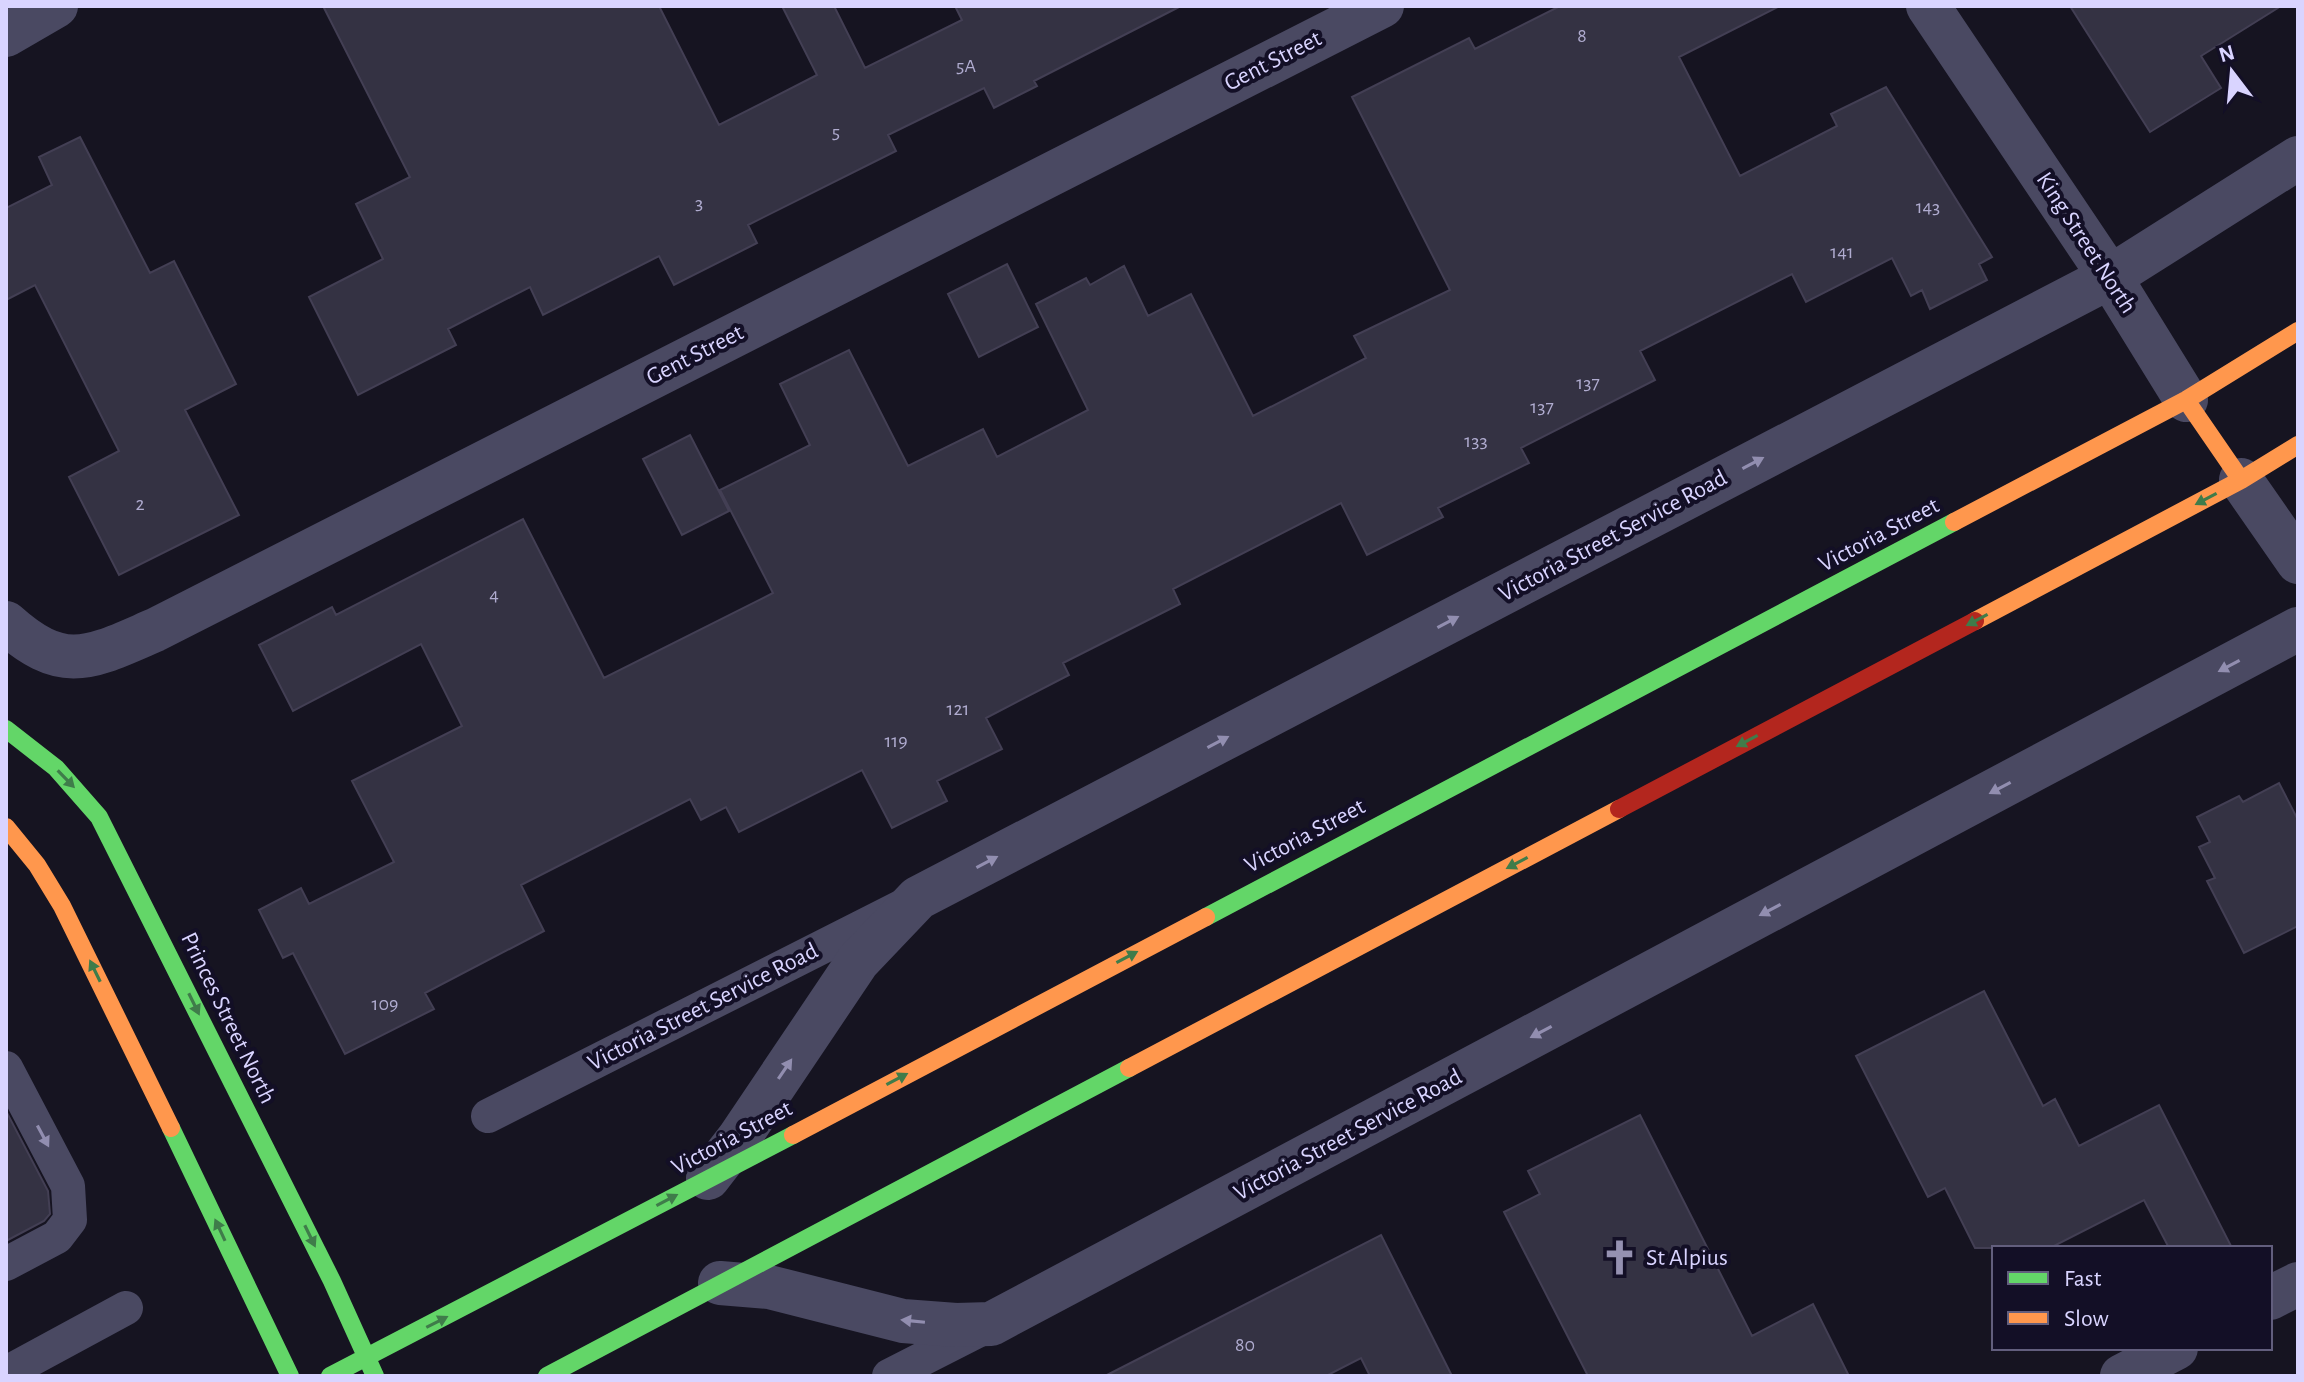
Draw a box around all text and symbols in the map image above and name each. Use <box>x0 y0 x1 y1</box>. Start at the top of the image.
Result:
street label: Gent Street <box>1221 26 1326 96</box>
house number: 8 <box>1577 26 1587 46</box>
north arrow <box>2192 32 2272 112</box>
text: N <box>2216 41 2237 66</box>
house number: 5A <box>956 56 976 76</box>
house number: 5 <box>832 122 840 142</box>
street label: King Street North <box>2032 168 2140 318</box>
house number: 3 <box>695 193 703 213</box>
house number: 143 <box>1916 197 1940 217</box>
house number: 141 <box>1830 242 1854 262</box>
street label: Gent Street <box>643 320 748 390</box>
house number: 137 <box>1576 373 1600 393</box>
house number: 137 <box>1530 397 1554 417</box>
house number: 133 <box>1464 431 1488 451</box>
one-way arrow <box>1742 457 1765 470</box>
street label: Victoria Street Service Road <box>1495 466 1731 606</box>
one-way arrow <box>2195 492 2218 505</box>
street label: Victoria Street <box>1815 493 1943 577</box>
house number: 2 <box>135 494 145 514</box>
house number: 4 <box>489 585 499 605</box>
one-way arrow <box>1965 613 1988 627</box>
one-way arrow <box>1437 616 1460 629</box>
one-way arrow <box>2218 659 2241 672</box>
house number: 121 <box>947 699 969 719</box>
house number: 119 <box>884 731 908 751</box>
one-way arrow <box>1735 735 1758 748</box>
one-way arrow <box>1206 736 1229 749</box>
one-way arrow <box>56 769 74 788</box>
one-way arrow <box>1988 781 2011 795</box>
street label: Victoria Street <box>1241 794 1369 878</box>
one-way arrow <box>976 856 998 870</box>
one-way arrow <box>1505 856 1528 869</box>
one-way arrow <box>1759 903 1781 917</box>
street label: Princes Street North <box>176 929 280 1107</box>
street label: Victoria Street Service Road <box>584 939 822 1075</box>
one-way arrow <box>1116 951 1138 965</box>
one-way arrow <box>88 959 102 982</box>
one-way arrow <box>187 992 200 1015</box>
house number: 109 <box>372 994 398 1014</box>
one-way arrow <box>1529 1026 1552 1039</box>
one-way arrow <box>777 1058 792 1079</box>
street label: Victoria Street Service Road <box>1230 1065 1466 1205</box>
one-way arrow <box>885 1072 908 1085</box>
street label: Victoria Street <box>668 1096 796 1180</box>
one-way arrow <box>36 1125 50 1148</box>
one-way arrow <box>656 1193 678 1207</box>
one-way arrow <box>213 1218 227 1242</box>
one-way arrow <box>303 1225 316 1248</box>
church icon: St Alpius <box>1601 1239 1639 1277</box>
place label: St Alpius <box>1646 1246 1728 1270</box>
legend <box>1992 1246 2272 1350</box>
text: Fast <box>2064 1267 2102 1291</box>
text: Slow <box>2064 1307 2109 1331</box>
one-way arrow <box>426 1315 449 1328</box>
one-way arrow <box>900 1315 925 1328</box>
house number: 80 <box>1235 1335 1255 1355</box>

